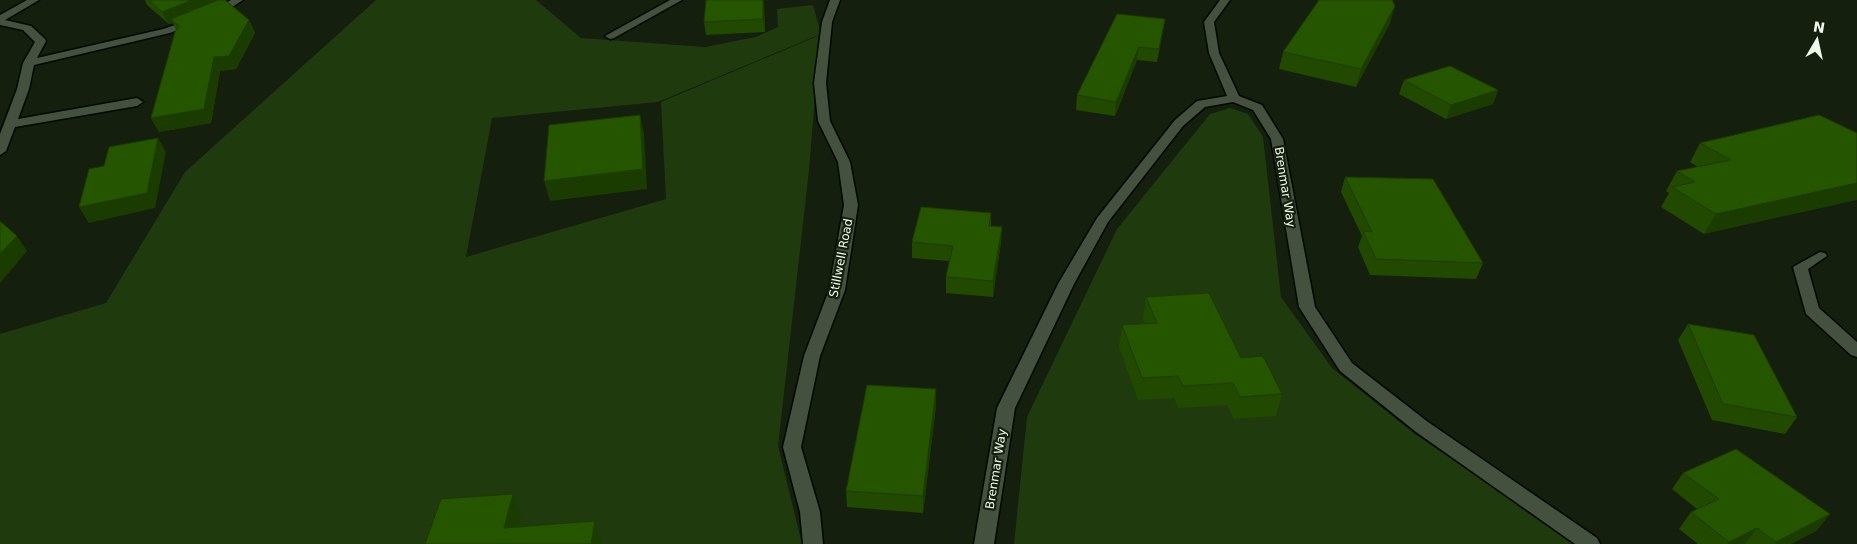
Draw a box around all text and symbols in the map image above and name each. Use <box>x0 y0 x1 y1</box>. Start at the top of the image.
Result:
north arrow <box>1792 15 1842 65</box>
text: N <box>1812 18 1826 36</box>
street label: Brenmar Way <box>1272 146 1298 228</box>
street label: Stillwell Road <box>826 217 856 299</box>
street label: Brenmar Way <box>983 428 1009 510</box>

